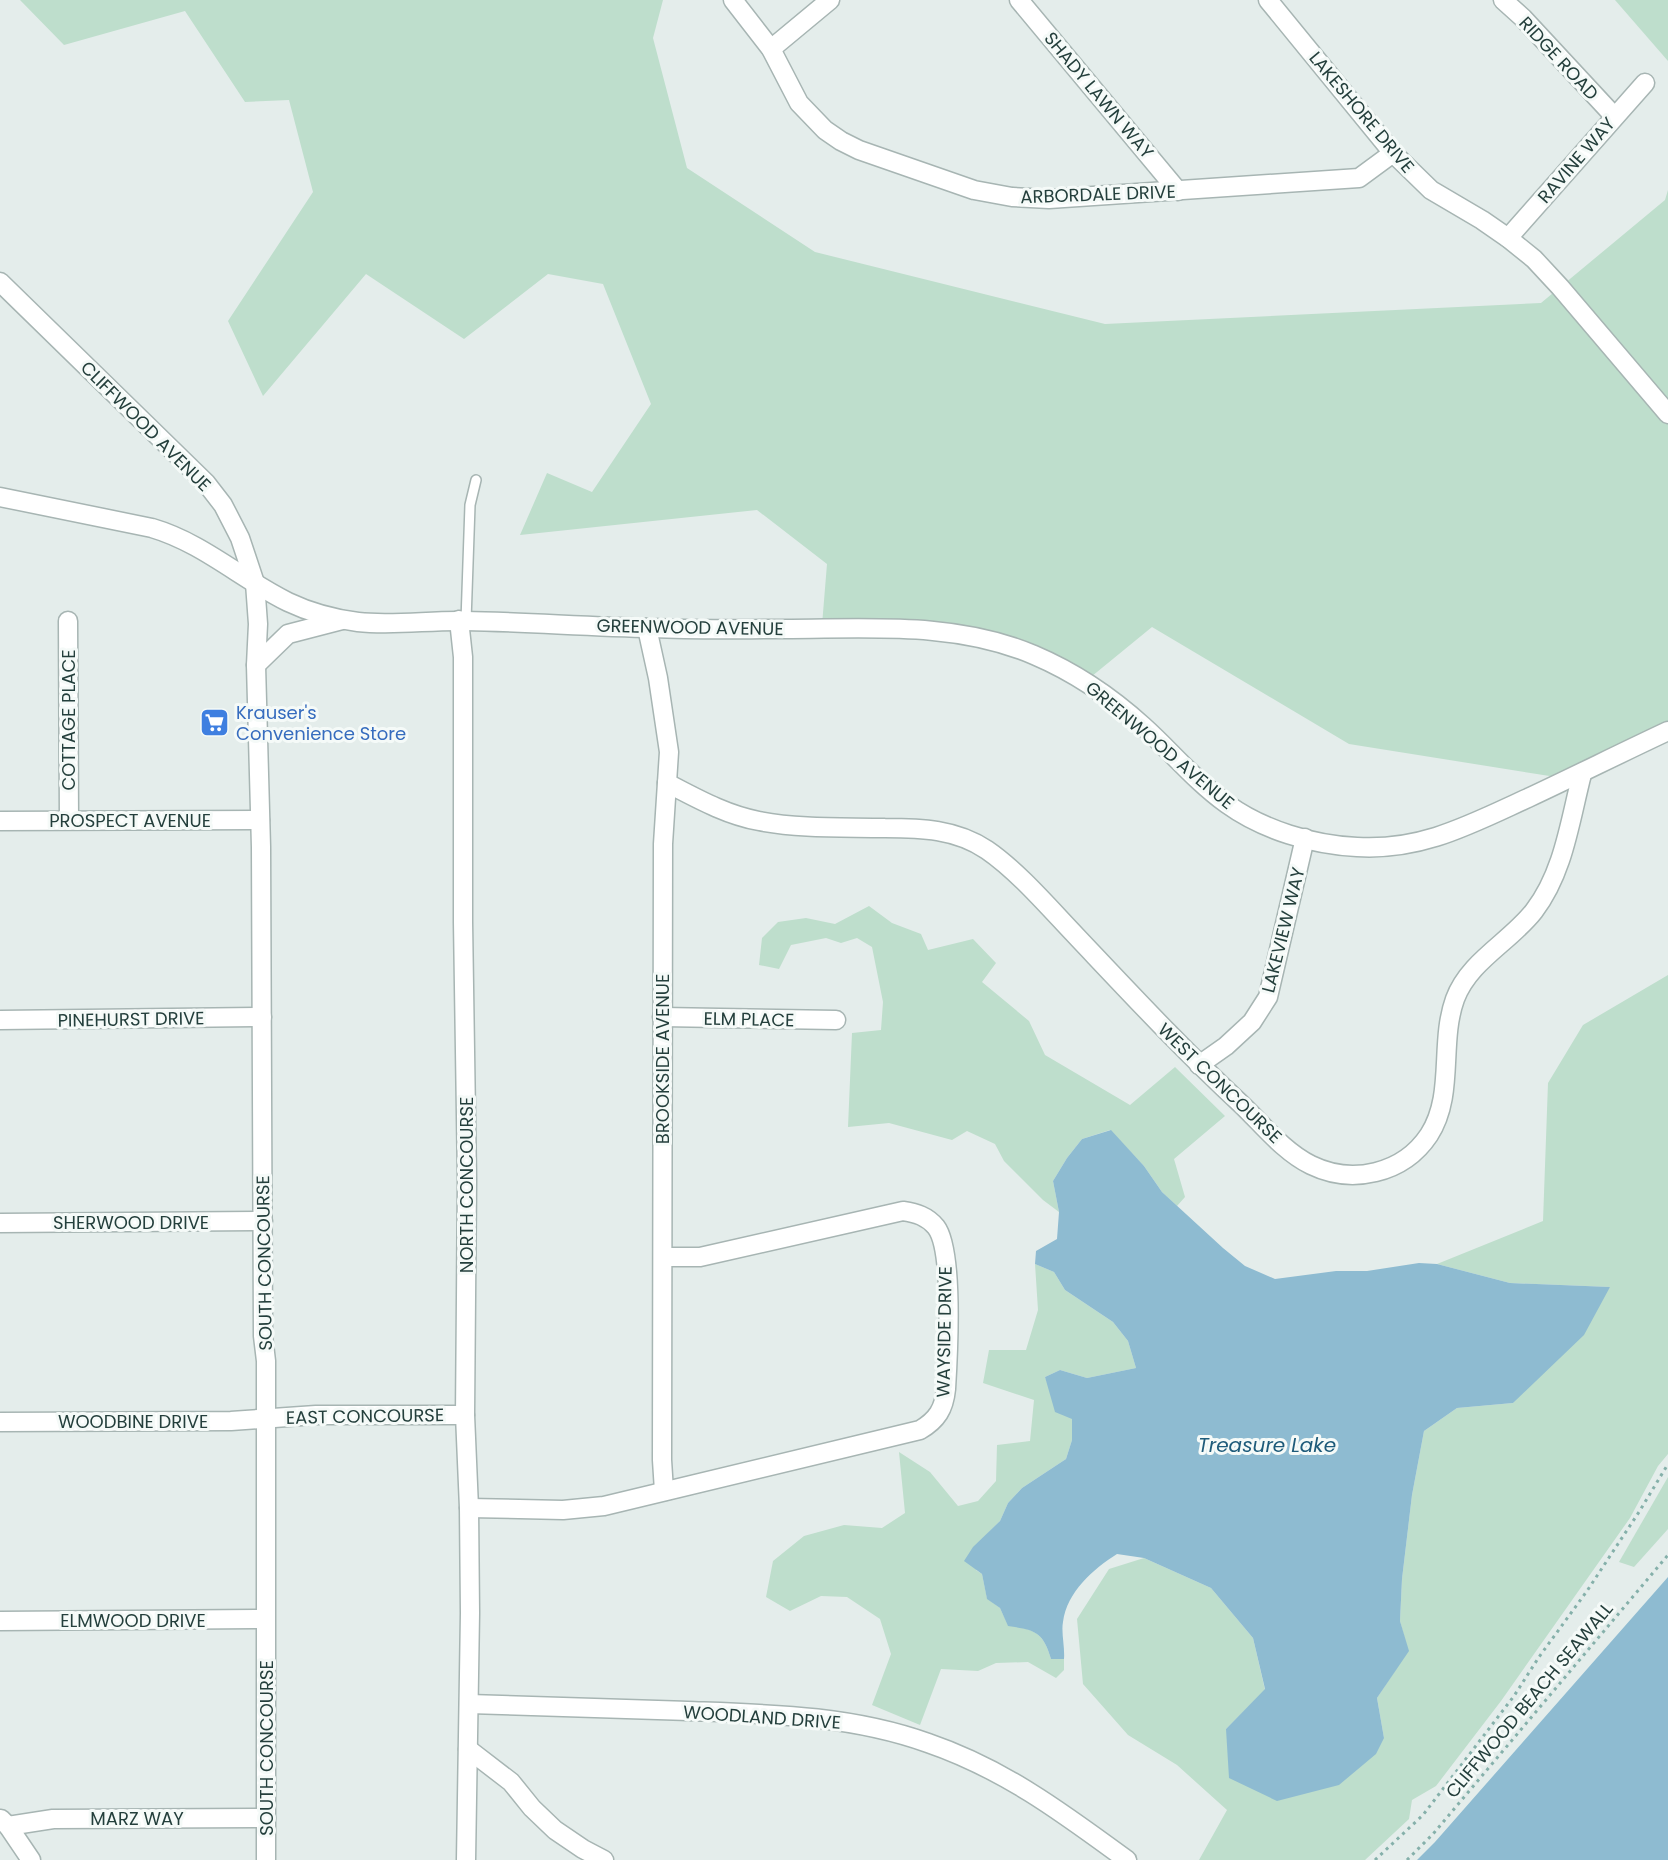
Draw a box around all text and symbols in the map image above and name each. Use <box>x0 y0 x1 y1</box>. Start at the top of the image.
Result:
street label: RIDGE ROAD <box>1514 11 1604 105</box>
street label: SHADY LAWN WAY <box>1039 26 1160 164</box>
street label: LAKESHORE DRIVE <box>1304 46 1420 178</box>
street label: RAVINE WAY <box>1532 111 1621 208</box>
street label: ARBORDALE DRIVE <box>1020 179 1176 209</box>
street label: CLIFFWOOD AVENUE <box>75 355 217 497</box>
street label: GREENWOOD AVENUE <box>596 613 784 641</box>
street label: COTTAGE PLACE <box>56 649 81 791</box>
street label: GREENWOOD AVENUE <box>1080 675 1240 815</box>
place label: Krauser's Convenience Store <box>236 700 406 746</box>
supermarket icon: Krauser's Convenience Store <box>199 706 231 738</box>
street label: PROSPECT AVENUE <box>49 808 211 833</box>
street label: LAKEVIEW WAY <box>1255 864 1311 995</box>
street label: BROOKSIDE AVENUE <box>650 974 675 1144</box>
street label: PINEHURST DRIVE <box>57 1005 205 1033</box>
street label: ELM PLACE <box>703 1006 795 1032</box>
street label: WEST CONCOURSE <box>1152 1017 1288 1149</box>
street label: NORTH CONCOURSE <box>454 1097 479 1273</box>
street label: SOUTH CONCOURSE <box>250 1175 278 1351</box>
street label: SHERWOOD DRIVE <box>53 1210 209 1235</box>
street label: WAYSIDE DRIVE <box>930 1266 958 1398</box>
street label: EAST CONCOURSE <box>286 1402 444 1430</box>
street label: WOODBINE DRIVE <box>58 1409 208 1434</box>
water label: Treasure Lake <box>1198 1431 1336 1459</box>
street label: CLIFFWOOD BEACH SEAWALL <box>1440 1597 1619 1803</box>
street label: ELMWOOD DRIVE <box>60 1608 206 1633</box>
street label: SOUTH CONCOURSE <box>254 1660 279 1836</box>
street label: WOODLAND DRIVE <box>682 1699 842 1735</box>
street label: MARZ WAY <box>90 1806 184 1831</box>

